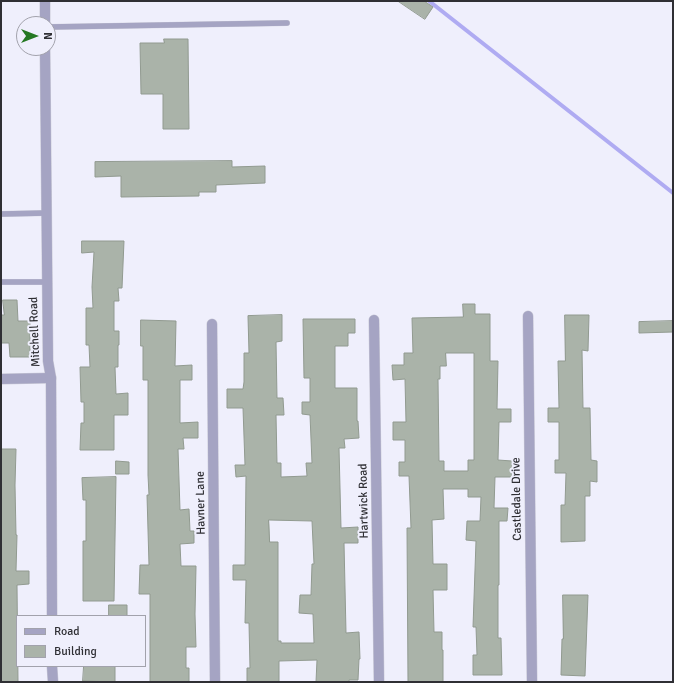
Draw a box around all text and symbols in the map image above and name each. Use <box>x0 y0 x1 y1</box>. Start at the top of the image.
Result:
north arrow <box>16 16 56 56</box>
text: N <box>41 32 54 40</box>
street label: Mitchell Road <box>27 297 43 367</box>
street label: Castledale Drive <box>509 457 525 541</box>
street label: Hartwick Road <box>356 463 372 539</box>
street label: Havner Lane <box>193 471 209 535</box>
legend <box>16 615 146 667</box>
text: Road <box>54 624 80 639</box>
text: Building <box>54 644 97 659</box>

